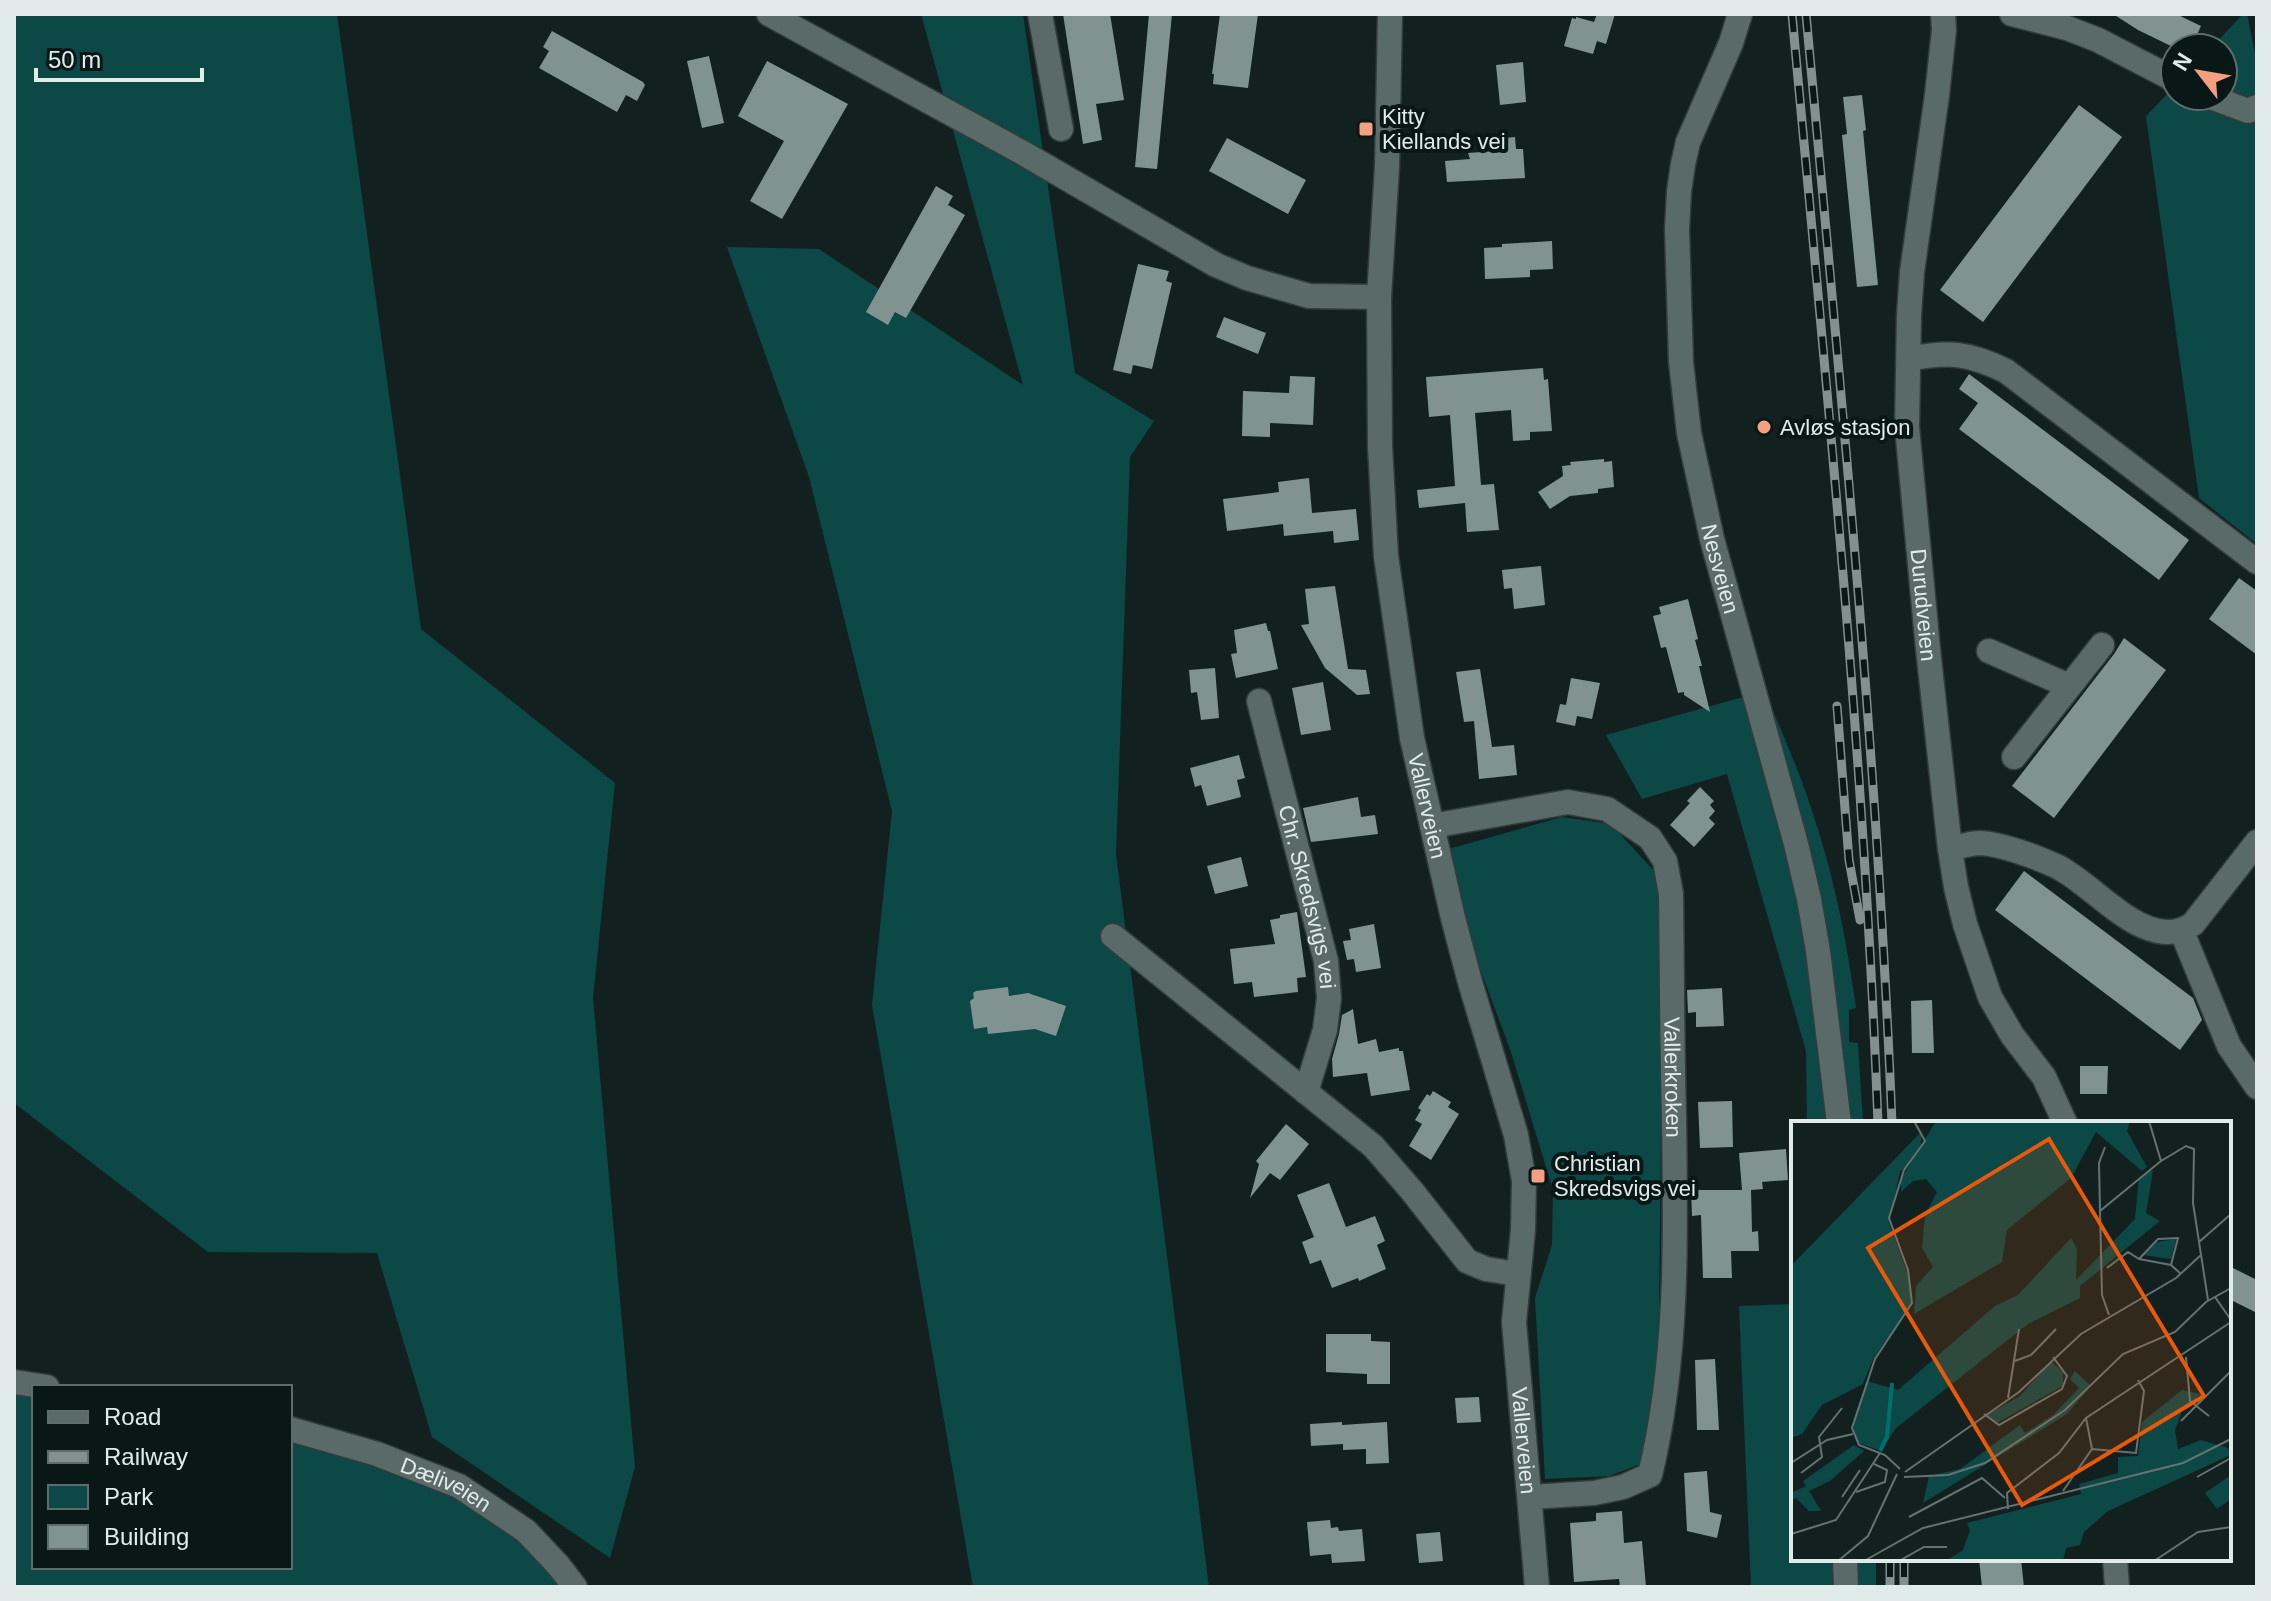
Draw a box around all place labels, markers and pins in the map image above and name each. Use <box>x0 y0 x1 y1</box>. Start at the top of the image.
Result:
place label: Kitty Kiellands vei <box>1382 104 1506 154</box>
marker: Kitty Kiellands vei <box>1357 120 1375 138</box>
place label: Avløs stasjon <box>1780 415 1910 440</box>
marker: Avløs stasjon <box>1755 418 1773 436</box>
place label: Christian Skredsvigs vei <box>1554 1151 1696 1201</box>
marker: Christian Skredsvigs vei <box>1529 1167 1547 1185</box>

